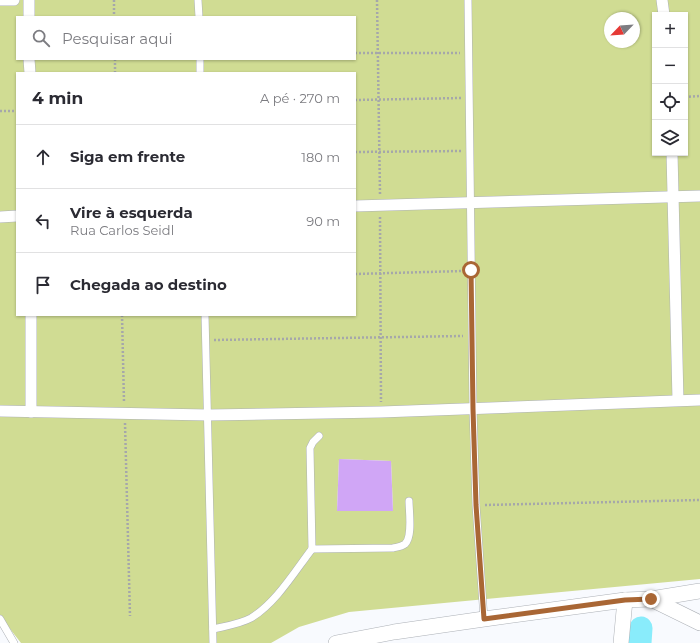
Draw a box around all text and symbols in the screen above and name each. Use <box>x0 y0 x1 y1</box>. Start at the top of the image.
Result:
north arrow <box>604 12 640 48</box>
map controls <box>652 12 688 156</box>
button: + <box>652 12 688 48</box>
search box <box>16 16 356 60</box>
icon: search <box>30 27 52 49</box>
text: Pesquisar aqui <box>62 29 173 48</box>
button: − <box>652 48 688 84</box>
button: locate <box>652 84 688 120</box>
text: 4 min <box>32 88 83 108</box>
text: A pé · 270 m <box>260 90 340 106</box>
button: layers <box>652 120 688 156</box>
icon: ahead <box>32 146 54 168</box>
text: Siga em frente <box>70 147 185 166</box>
text: 180 m <box>301 149 340 165</box>
text: Vire à esquerda <box>70 203 193 222</box>
icon: left <box>32 210 54 232</box>
text: 90 m <box>306 213 340 229</box>
text: Rua Carlos Seidl <box>70 222 174 238</box>
route start <box>462 261 480 279</box>
icon: arrive <box>32 274 54 296</box>
text: Chegada ao destino <box>70 275 227 294</box>
route end <box>642 590 660 608</box>

